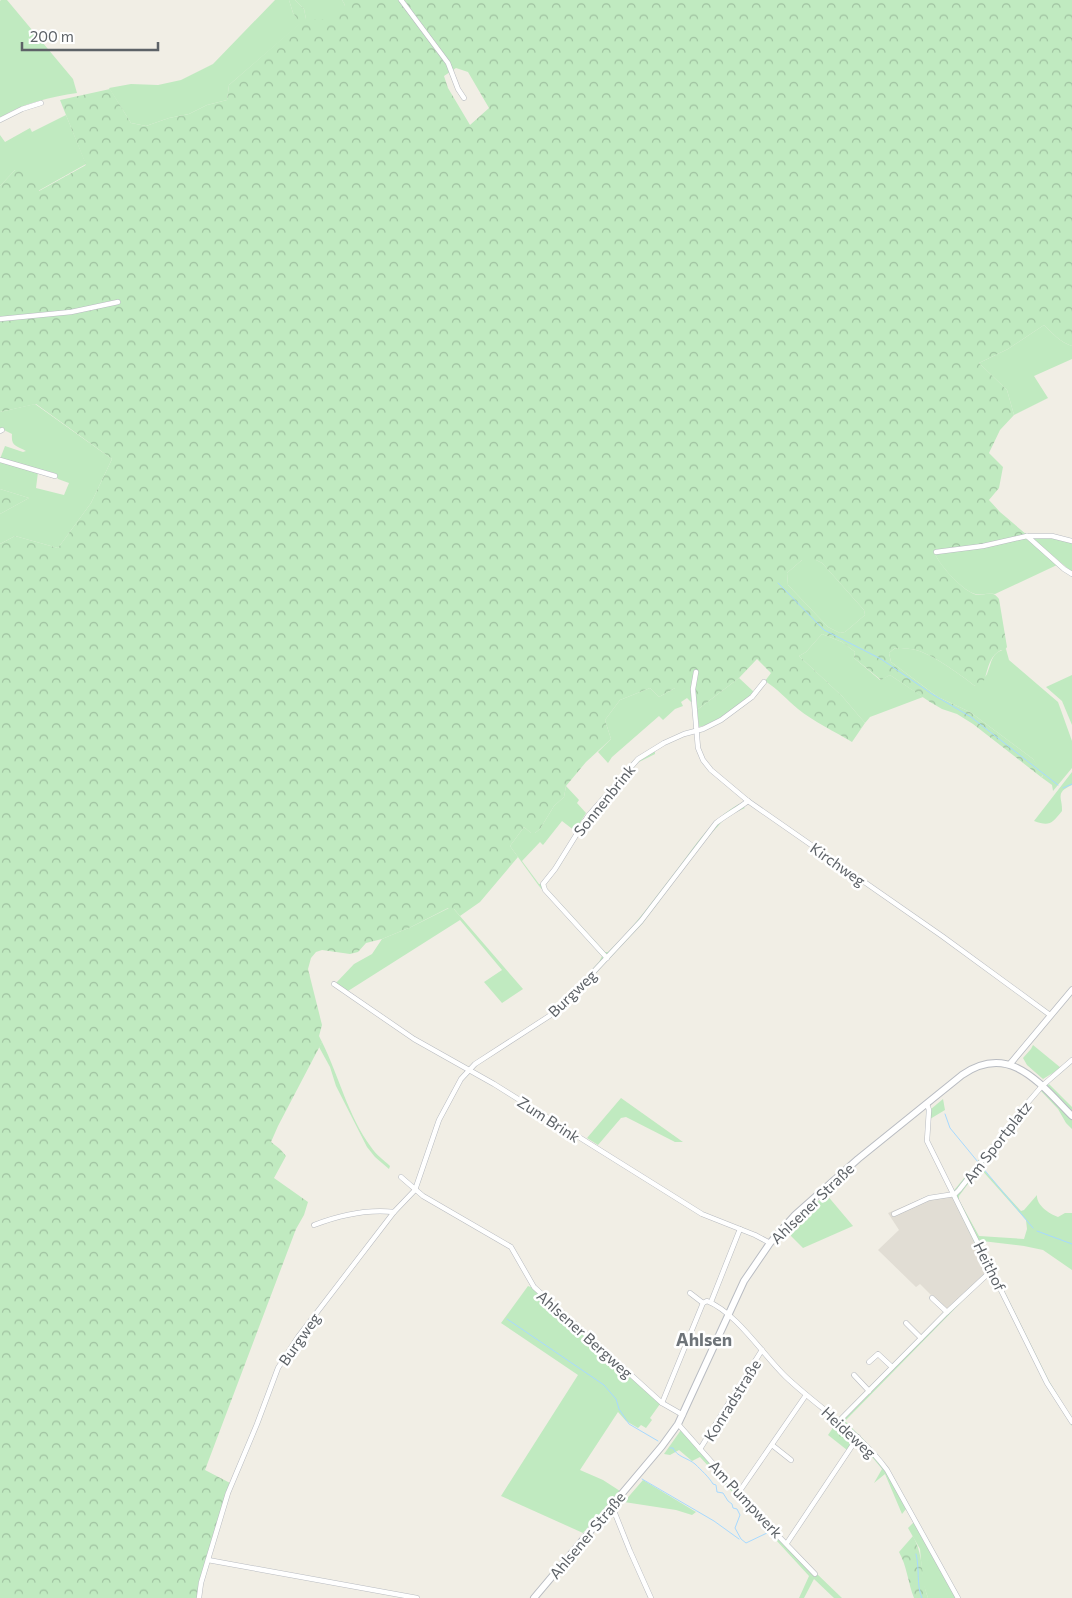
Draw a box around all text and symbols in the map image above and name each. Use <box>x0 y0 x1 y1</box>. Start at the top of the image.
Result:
scale bar <box>22 20 159 52</box>
text: 200 m <box>30 27 74 45</box>
street label: Sonnenbrink <box>570 761 638 839</box>
street label: Kirchweg <box>807 838 869 890</box>
street label: Burgweg <box>544 966 600 1020</box>
street label: Zum Brink <box>514 1092 584 1146</box>
street label: Am Sportplatz <box>959 1097 1035 1187</box>
street label: Ahlsener Straße <box>767 1159 857 1247</box>
street label: Heithof <box>970 1238 1010 1294</box>
street label: Ahlsener Bergweg <box>534 1286 636 1382</box>
street label: Burgweg <box>274 1309 324 1369</box>
district label: Ahlsen <box>676 1328 732 1350</box>
street label: Konradstraße <box>700 1356 764 1444</box>
street label: Heideweg <box>818 1403 880 1461</box>
street label: Am Pumpwerk <box>705 1456 787 1542</box>
street label: Ahlsener Straße <box>545 1488 629 1582</box>

